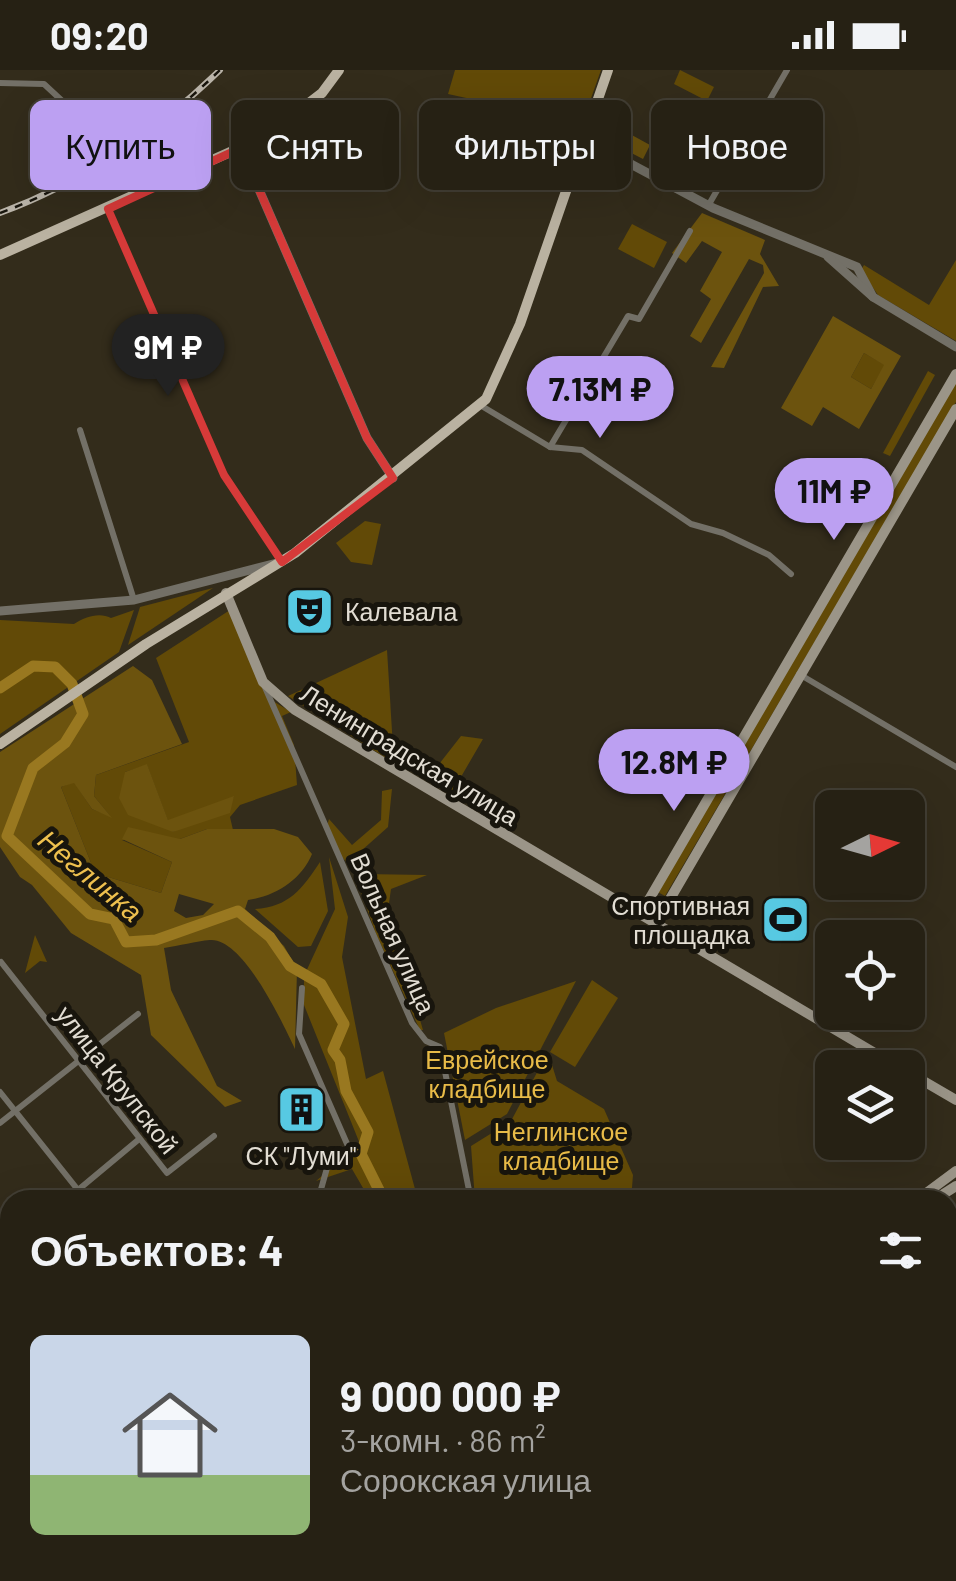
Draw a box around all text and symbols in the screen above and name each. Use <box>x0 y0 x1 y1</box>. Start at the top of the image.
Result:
text: 09:20 <box>50 12 149 58</box>
chip: Купить <box>30 100 211 190</box>
chip: Снять <box>231 100 399 190</box>
chip: Фильтры <box>419 100 631 190</box>
chip: Новое <box>651 100 823 190</box>
pin: 9M ₽ <box>109 314 227 399</box>
text: 9M ₽ <box>134 327 202 365</box>
pin: 7.13M ₽ <box>508 356 692 441</box>
text: 7.13M ₽ <box>549 369 651 407</box>
pin: 11M ₽ <box>764 458 904 543</box>
text: 11M ₽ <box>797 471 871 509</box>
theatre icon: Калевала <box>284 585 336 637</box>
place label: Калевала <box>345 596 457 626</box>
street label: Ленинградская улица <box>296 677 524 831</box>
pin: 12.8M ₽ <box>582 729 766 814</box>
text: 12.8M ₽ <box>621 742 727 780</box>
north arrow <box>815 790 925 900</box>
map controls <box>815 790 925 1160</box>
water label: Неглинка <box>32 822 150 928</box>
street label: Вольная улица <box>345 848 443 1018</box>
place label: Спортивная площадка <box>611 890 750 949</box>
sports icon: Спортивная площадка <box>759 893 811 945</box>
button: locate <box>815 920 925 1030</box>
street label: улица Крупской <box>51 999 185 1159</box>
park label: Еврейское кладбище <box>425 1044 549 1103</box>
button: layers <box>815 1050 925 1160</box>
building icon: СК "Луми" <box>275 1083 327 1135</box>
park label: Неглинское кладбище <box>494 1116 628 1175</box>
place label: СК "Луми" <box>246 1140 356 1170</box>
icon: filters <box>873 1223 928 1278</box>
text: Объектов: 4 <box>30 1224 284 1274</box>
text: 9 000 000 ₽ <box>340 1370 561 1420</box>
icon: home <box>110 1375 230 1495</box>
text: 3-комн. · 86 m² <box>340 1420 546 1458</box>
text: Сорокская улица <box>340 1460 591 1498</box>

